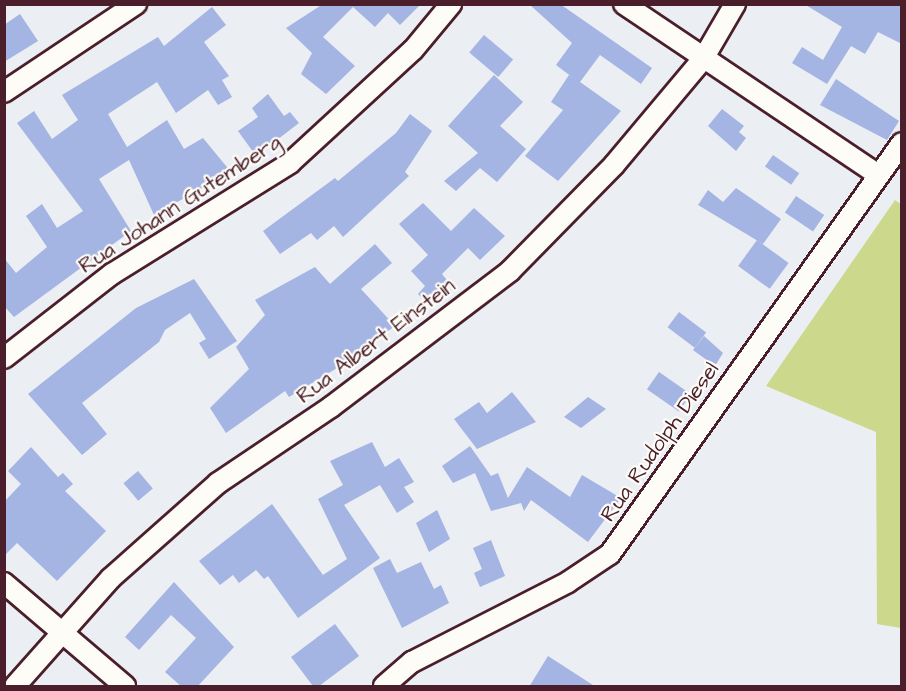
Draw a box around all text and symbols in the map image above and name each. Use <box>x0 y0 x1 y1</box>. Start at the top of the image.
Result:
street label: Rua Johann Gutemberg <box>74 129 286 279</box>
street label: Rua Albert Einstein <box>291 273 461 409</box>
street label: Rua Rudolph Diesel <box>595 357 725 527</box>

